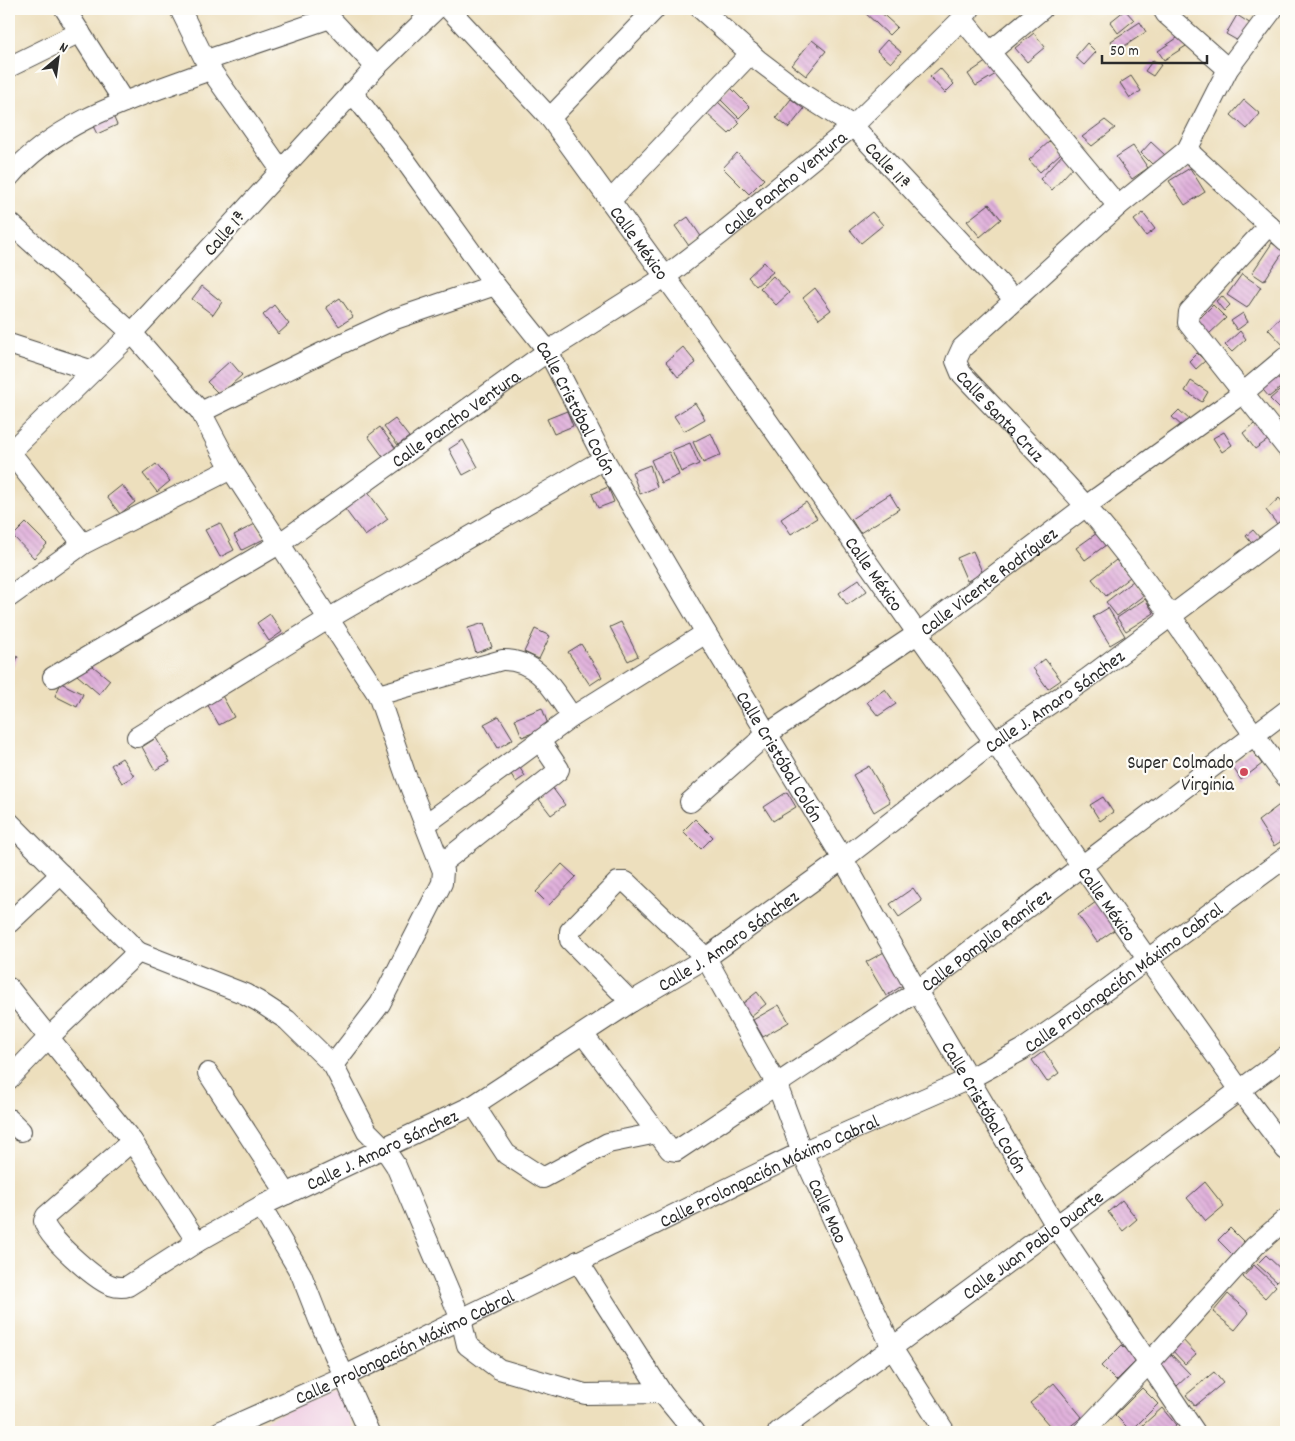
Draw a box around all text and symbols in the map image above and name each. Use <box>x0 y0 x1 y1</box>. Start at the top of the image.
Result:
north arrow <box>32 32 82 82</box>
scale bar <box>1102 32 1208 64</box>
text: N <box>55 38 71 59</box>
text: 50 m <box>1110 41 1139 63</box>
street label: Calle Pancho Ventura <box>719 125 855 244</box>
street label: Calle 11ª <box>857 137 916 198</box>
street label: Calle México <box>601 201 674 287</box>
street label: Calle 1ª <box>199 205 255 263</box>
street label: Calle Cristóbal Colón <box>528 336 621 481</box>
street label: Calle Pancho Ventura <box>387 364 528 476</box>
street label: Calle Santa Cruz <box>948 365 1049 470</box>
street label: Calle Vicente Rodríguez <box>915 522 1065 644</box>
street label: Calle México <box>836 532 908 618</box>
street label: Calle J. Amaro Sánchez <box>980 645 1132 761</box>
street label: Calle Cristóbal Colón <box>727 687 828 829</box>
place label: Super Colmado Virginia <box>1127 751 1235 800</box>
marker: Super Colmado Virginia <box>1238 766 1250 778</box>
street label: Calle México <box>1069 862 1141 948</box>
street label: Calle Pomplio Ramírez <box>917 884 1058 1000</box>
street label: Calle J. Amaro Sánchez <box>654 885 806 1000</box>
street label: Calle Prolongación Máximo Cabral <box>1020 898 1230 1061</box>
street label: Calle Cristóbal Colón <box>933 1037 1032 1179</box>
street label: Calle J. Amaro Sánchez <box>303 1104 464 1200</box>
street label: Calle Prolongación Máximo Cabral <box>656 1110 885 1237</box>
street label: Calle Mao <box>799 1175 852 1249</box>
street label: Calle Juan Pablo Duarte <box>958 1185 1110 1308</box>
street label: Calle Prolongación Máximo Cabral <box>292 1285 520 1413</box>

